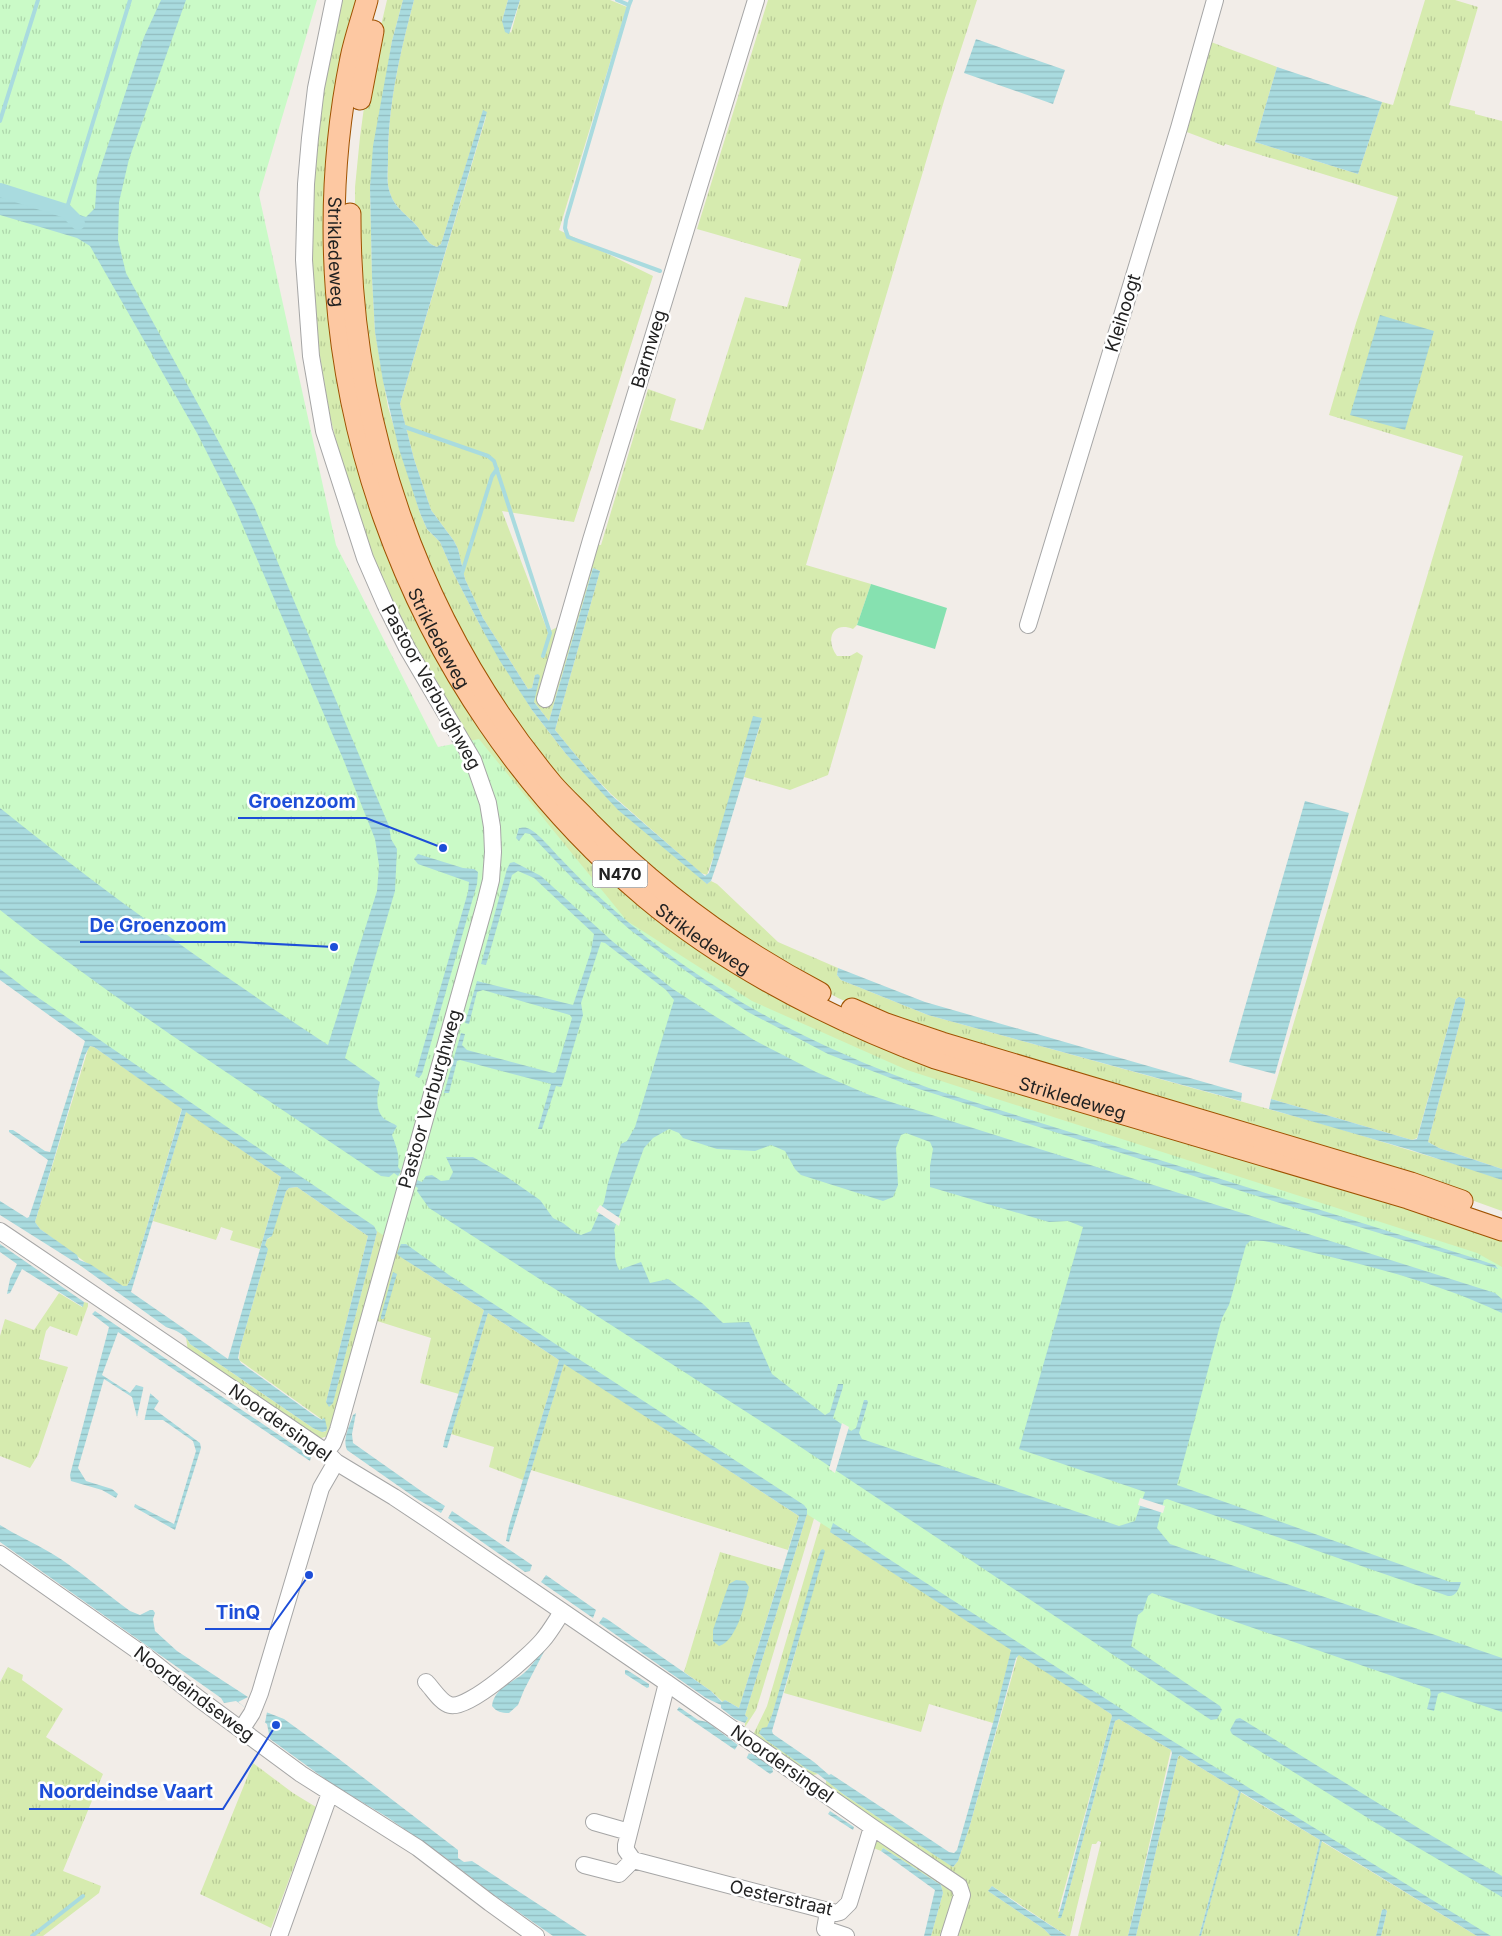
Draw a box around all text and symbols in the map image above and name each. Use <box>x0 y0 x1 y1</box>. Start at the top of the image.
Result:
street label: Strikledeweg <box>324 196 349 308</box>
street label: Kleihoogt <box>1101 271 1144 354</box>
street label: Barmweg <box>627 307 670 390</box>
street label: Strikledeweg <box>404 584 474 692</box>
street label: Pastoor Verburghweg <box>377 601 485 773</box>
callout: Groenzoom <box>238 784 366 818</box>
text: Groenzoom <box>248 790 356 813</box>
road number: N470 <box>592 861 648 888</box>
street label: Strikledeweg <box>651 899 754 979</box>
callout: De Groenzoom <box>80 908 237 942</box>
text: De Groenzoom <box>89 914 227 937</box>
street label: Pastoor Verburghweg <box>394 1007 465 1191</box>
street label: Strikledeweg <box>1016 1072 1129 1124</box>
street label: Noordersingel <box>225 1379 336 1466</box>
callout: TinQ <box>205 1595 270 1629</box>
text: TinQ <box>216 1601 260 1624</box>
street label: Noordeindseweg <box>130 1642 258 1746</box>
street label: Noordersingel <box>727 1720 838 1807</box>
callout: Noordeindse Vaart <box>29 1775 223 1809</box>
text: Noordeindse Vaart <box>39 1780 213 1803</box>
street label: Oesterstraat <box>728 1875 835 1920</box>

